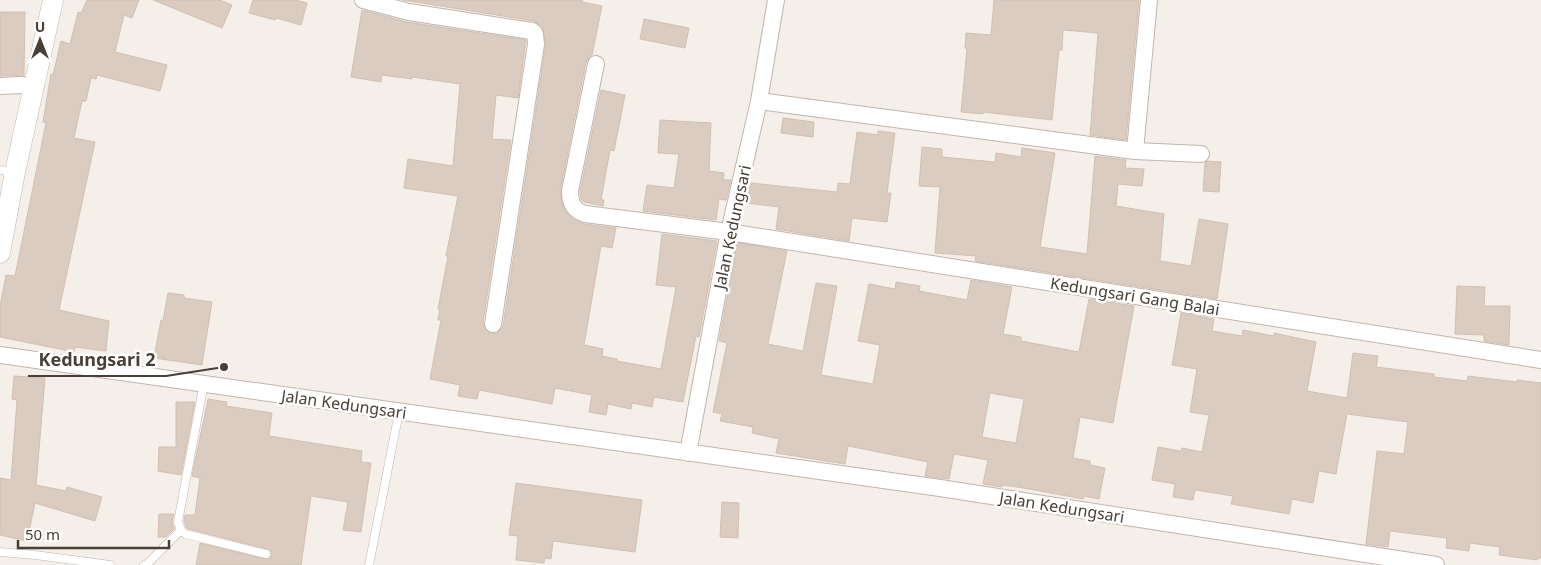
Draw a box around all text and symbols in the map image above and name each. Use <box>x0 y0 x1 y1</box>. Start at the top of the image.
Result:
north arrow <box>15 15 65 65</box>
text: U <box>35 17 45 36</box>
street label: Jalan Kedungsari <box>708 163 756 293</box>
street label: Kedungsari Gang Balai <box>1049 272 1221 320</box>
callout: Kedungsari 2 <box>28 343 166 376</box>
text: Kedungsari 2 <box>38 347 156 371</box>
street label: Jalan Kedungsari <box>278 384 408 424</box>
street label: Jalan Kedungsari <box>996 486 1126 528</box>
scale bar <box>18 518 169 550</box>
text: 50 m <box>25 524 60 544</box>

